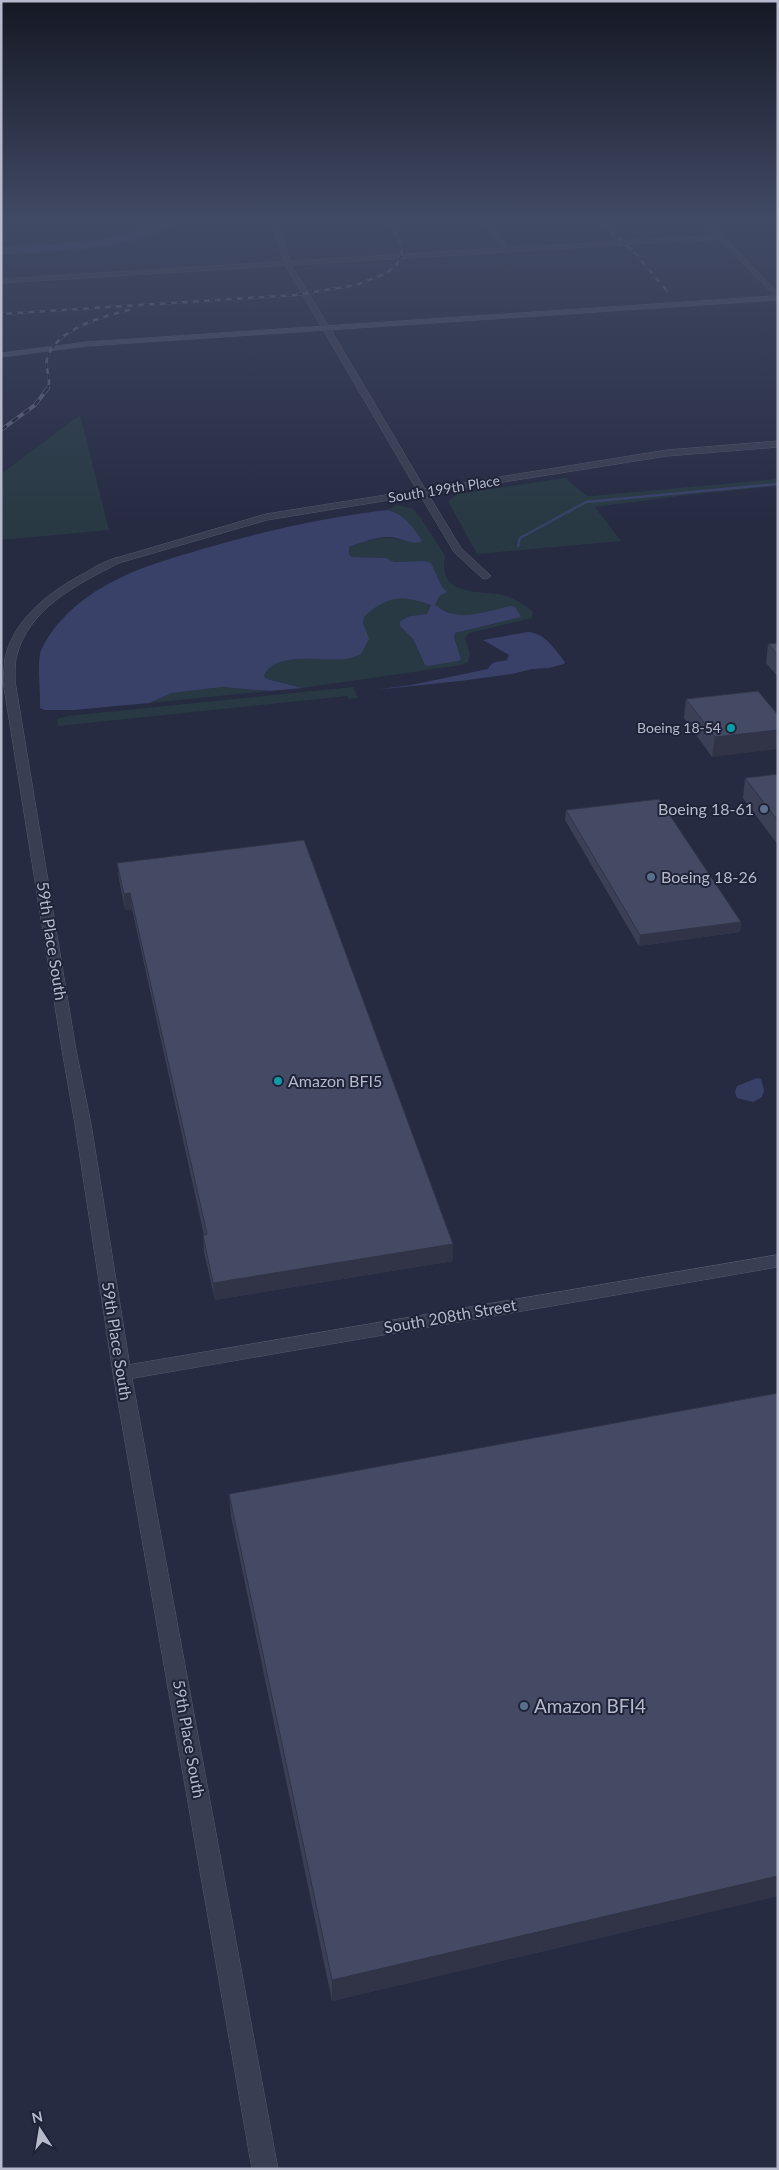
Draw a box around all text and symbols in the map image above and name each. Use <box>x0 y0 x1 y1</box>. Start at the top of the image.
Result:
street label: South 199th Place <box>387 471 501 506</box>
place label: Boeing 18-54 <box>637 719 721 736</box>
marker: Boeing 18-54 <box>725 722 737 734</box>
place label: Boeing 18-61 <box>658 799 754 818</box>
marker: Boeing 18-61 <box>758 803 770 815</box>
place label: Boeing 18-26 <box>661 867 757 886</box>
marker: Boeing 18-26 <box>645 871 657 883</box>
street label: 59th Place South <box>34 880 71 1002</box>
place label: Amazon BFI5 <box>288 1071 382 1090</box>
marker: Amazon BFI5 <box>272 1075 284 1087</box>
street label: 59th Place South <box>99 1280 136 1402</box>
street label: South 208th Street <box>382 1294 518 1337</box>
street label: 59th Place South <box>170 1678 209 1800</box>
place label: Amazon BFI4 <box>534 1694 646 1717</box>
marker: Amazon BFI4 <box>518 1700 530 1712</box>
north arrow <box>15 2105 65 2155</box>
text: N <box>30 2107 44 2126</box>

